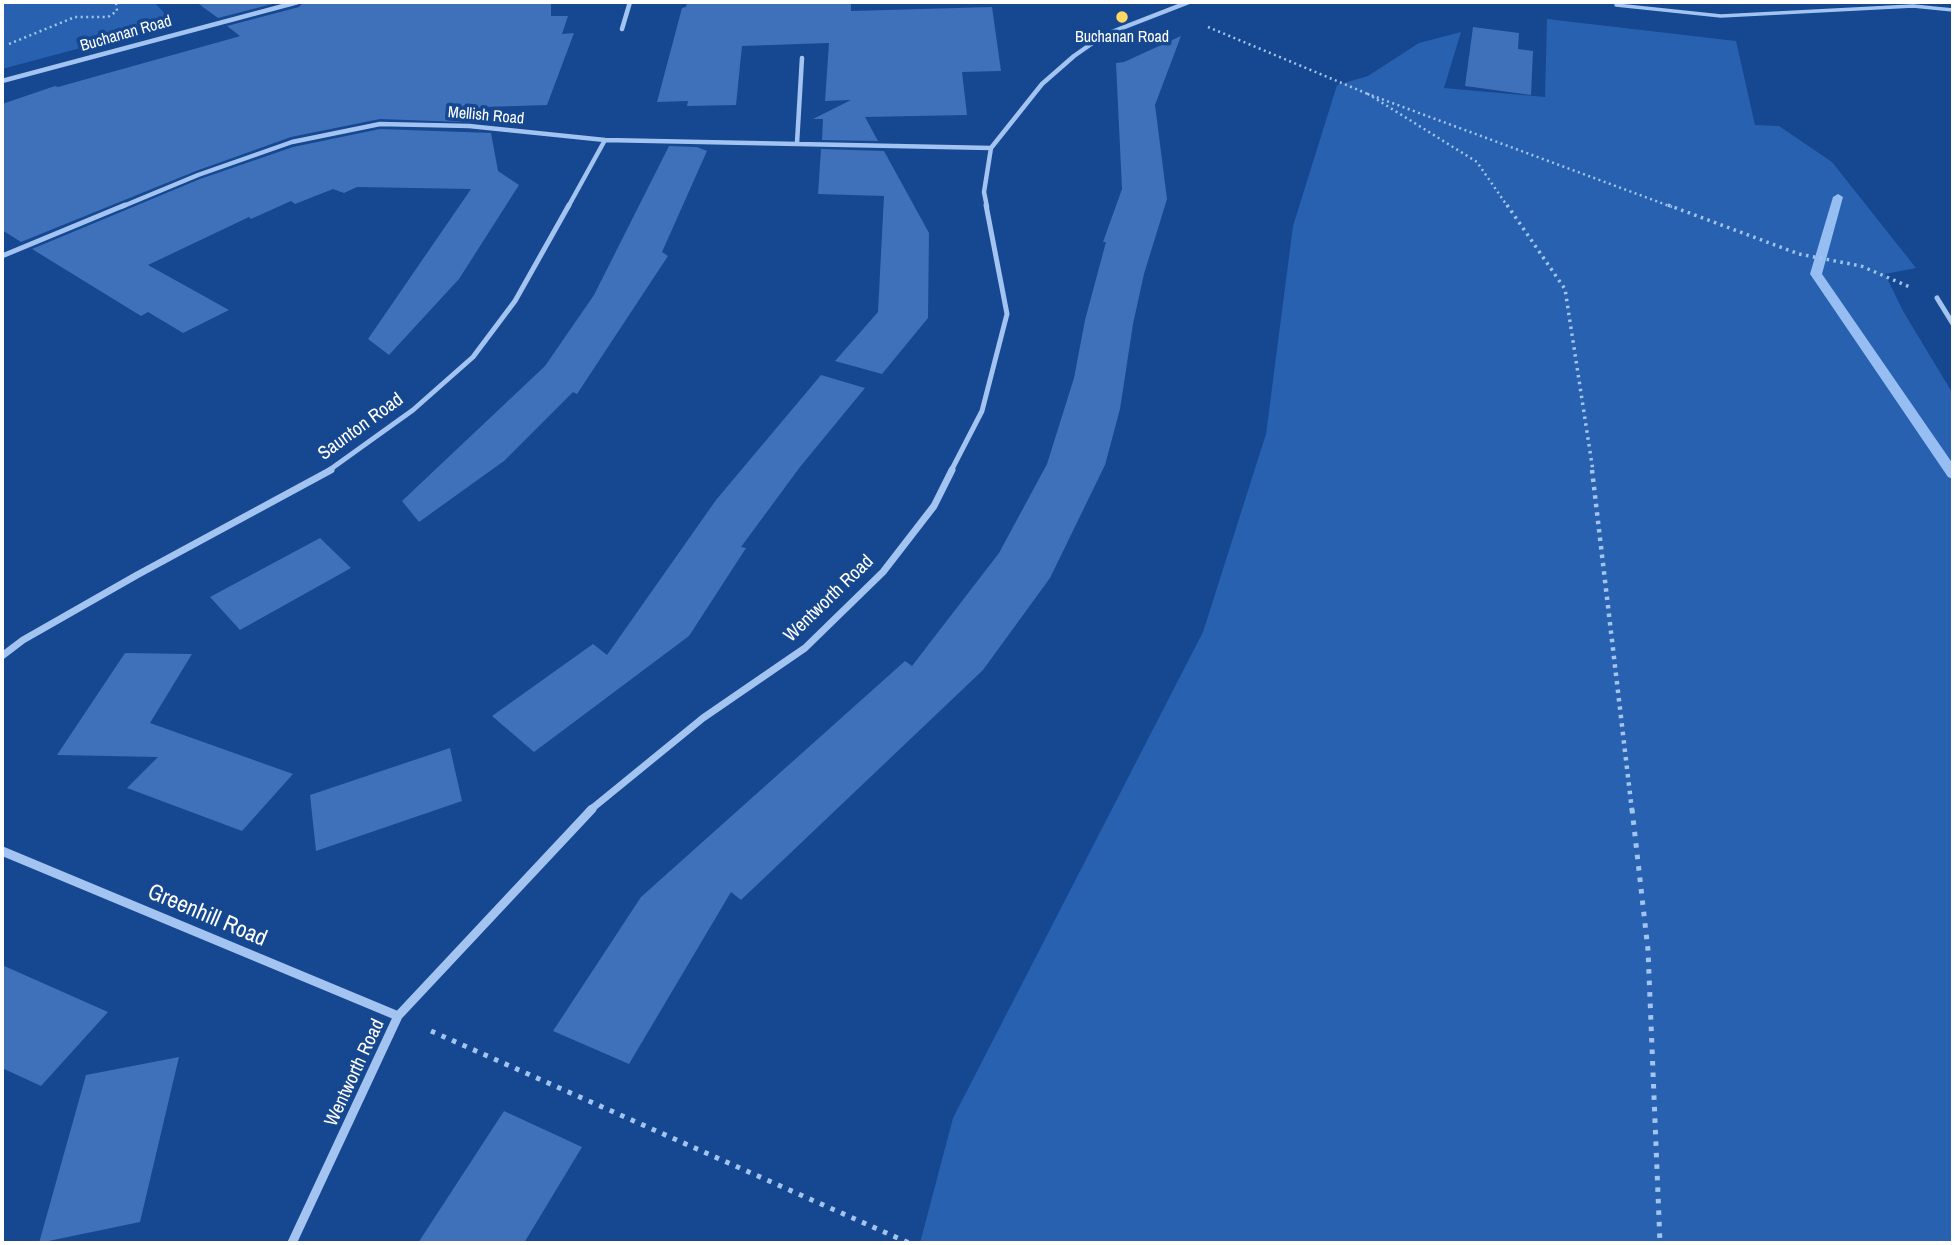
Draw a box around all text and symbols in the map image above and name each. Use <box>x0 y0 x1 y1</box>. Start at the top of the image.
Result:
marker: Buchanan Road <box>1114 9 1130 25</box>
street label: Buchanan Road <box>78 12 174 56</box>
place label: Buchanan Road <box>1075 28 1169 48</box>
street label: Mellish Road <box>447 103 525 129</box>
street label: Saunton Road <box>314 389 408 465</box>
street label: Wentworth Road <box>779 551 879 647</box>
street label: Greenhill Road <box>143 879 271 953</box>
street label: Wentworth Road <box>320 1016 390 1130</box>

